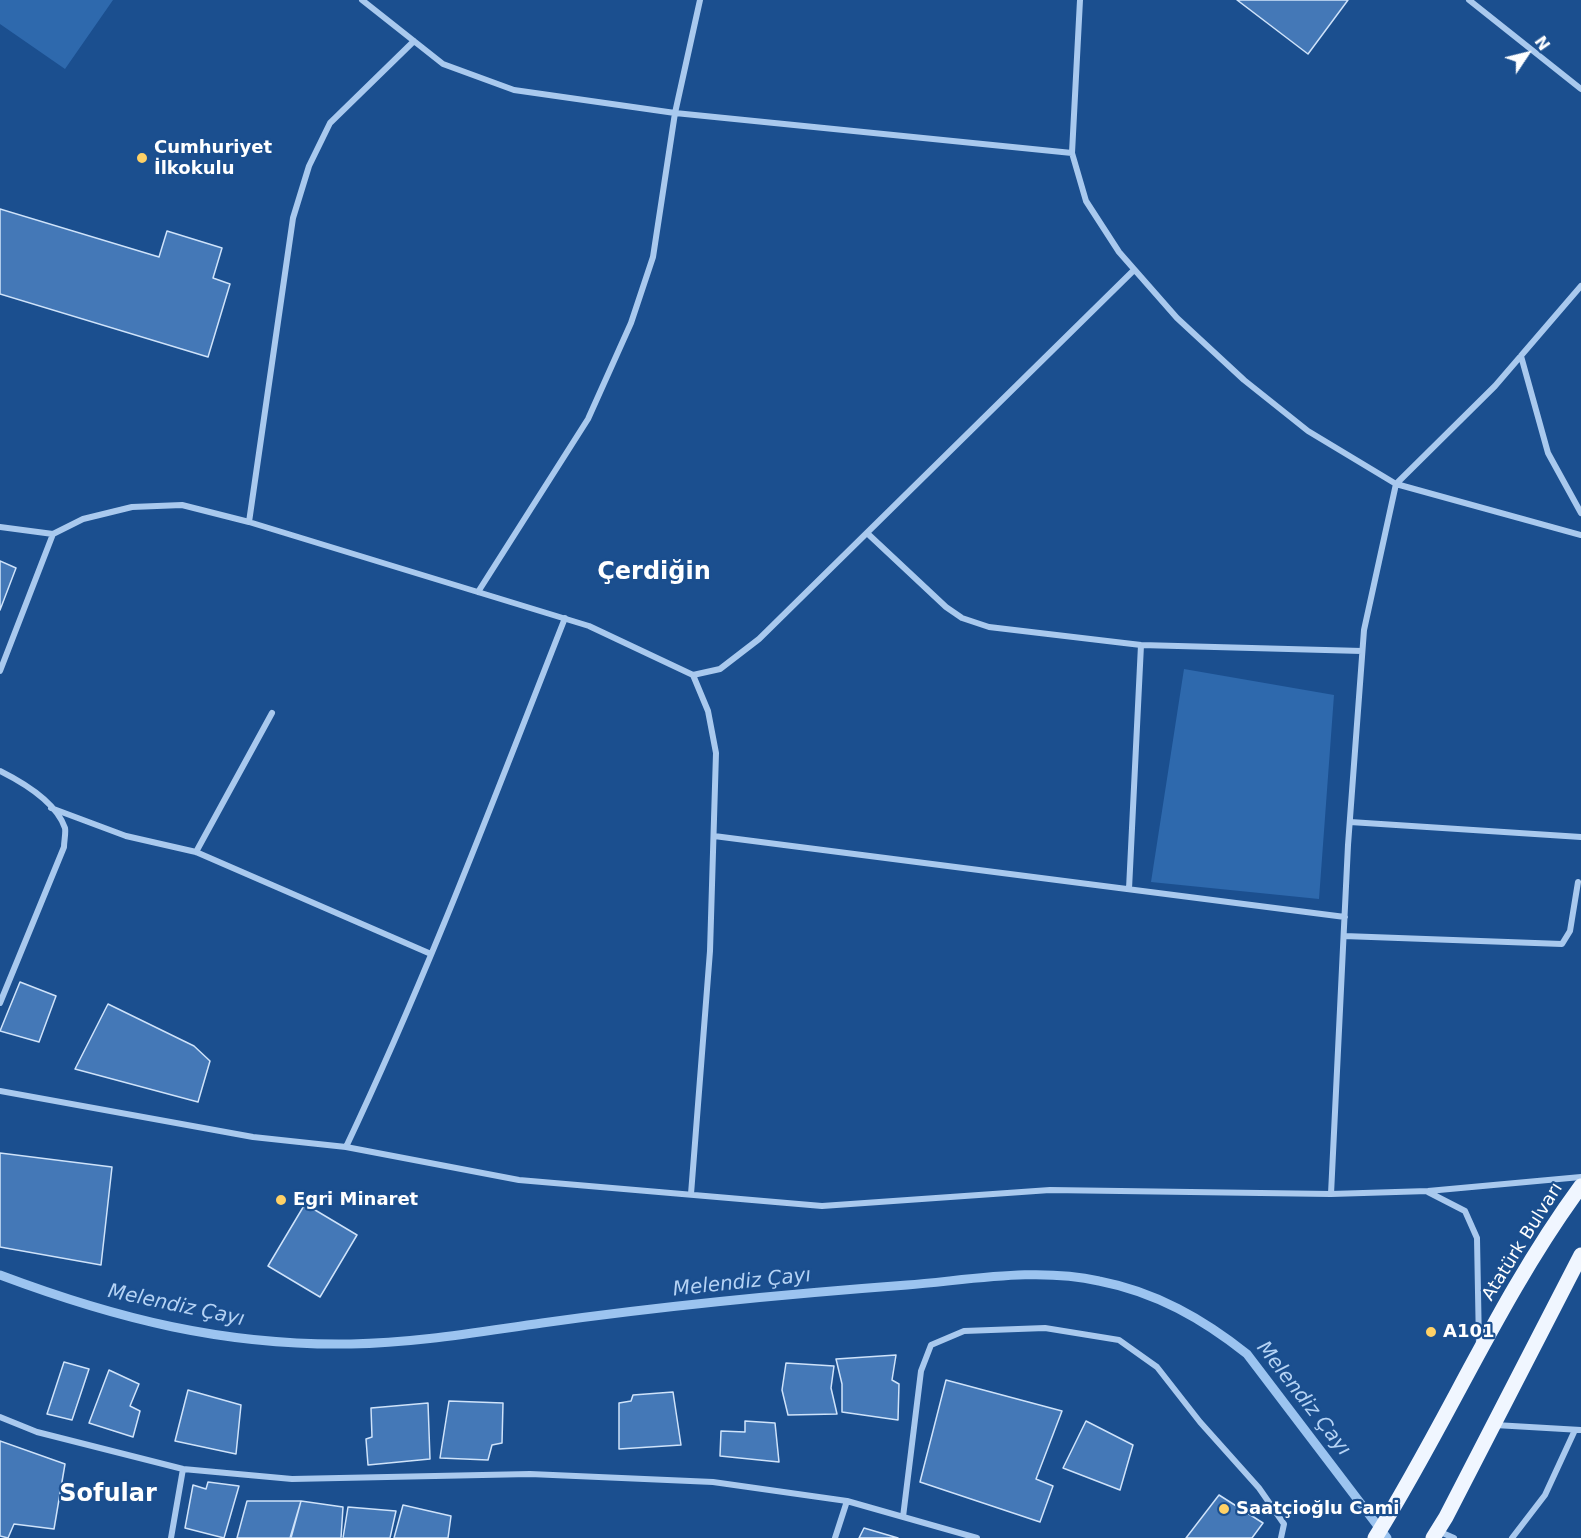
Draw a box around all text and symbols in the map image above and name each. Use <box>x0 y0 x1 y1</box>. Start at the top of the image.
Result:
north arrow <box>1497 24 1557 84</box>
text: N <box>1531 32 1554 54</box>
place label: Cumhuriyet İlkokulu <box>154 137 272 180</box>
marker: Cumhuriyet İlkokulu <box>135 151 149 165</box>
district label: Çerdiğin <box>597 559 711 587</box>
street label: Atatürk Bulvarı <box>1478 1179 1568 1305</box>
place label: Egri Minaret <box>293 1189 418 1211</box>
marker: Egri Minaret <box>274 1193 288 1207</box>
water label: Melendiz Çayı <box>672 1264 812 1302</box>
water label: Melendiz Çayı <box>106 1280 246 1332</box>
place label: A101 <box>1443 1321 1495 1343</box>
marker: A101 <box>1424 1325 1438 1339</box>
water label: Melendiz Çayı <box>1251 1337 1355 1461</box>
district label: Sofular <box>59 1481 157 1509</box>
place label: Saatçioğlu Cami <box>1236 1498 1399 1520</box>
marker: Saatçioğlu Cami <box>1217 1502 1231 1516</box>

